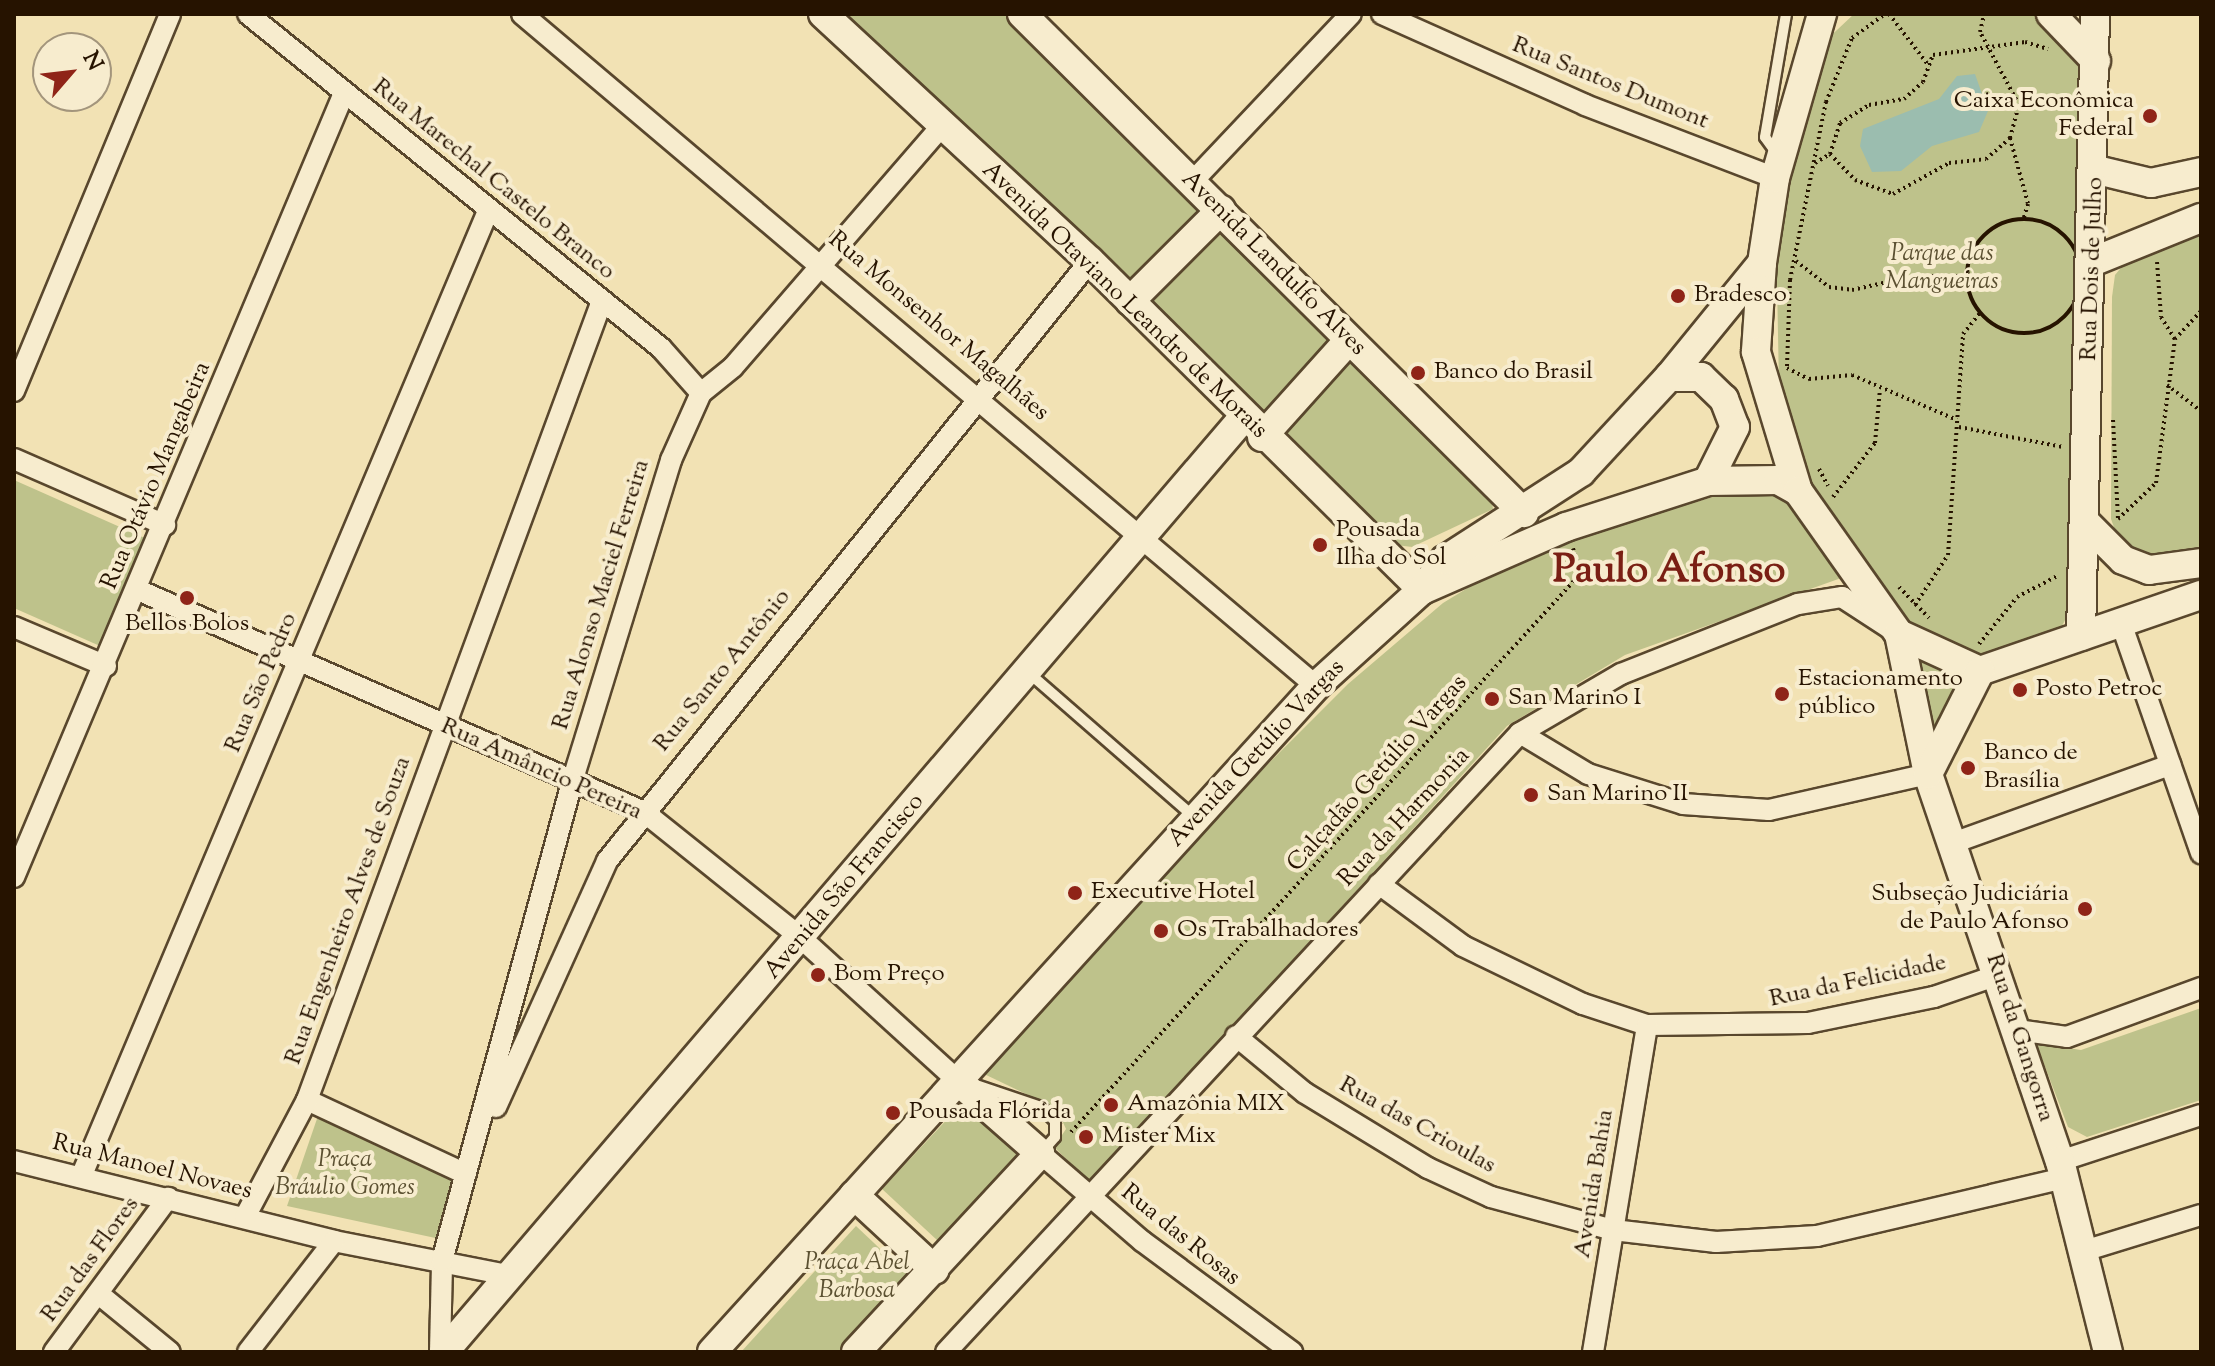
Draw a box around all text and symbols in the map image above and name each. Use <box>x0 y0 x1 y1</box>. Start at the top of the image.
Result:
street label: Rua Santos Dumont <box>1508 31 1712 137</box>
north arrow <box>32 32 112 112</box>
text: N <box>73 46 110 77</box>
street label: Rua Marechal Castelo Branco <box>366 73 620 287</box>
place label: Caixa Econômica Federal <box>1954 88 2134 144</box>
marker: Caixa Econômica Federal <box>2141 107 2159 125</box>
street label: Avenida Otaviano Leandro de Morais <box>975 157 1273 445</box>
street label: Avenida Landulfo Alves <box>1175 166 1371 362</box>
street label: Rua Dois de Julho <box>2075 177 2111 361</box>
street label: Rua Monsenhor Magalhães <box>822 226 1054 428</box>
park label: Parque das Mangueiras <box>1886 241 1998 297</box>
place label: Bradesco <box>1694 282 1787 310</box>
marker: Bradesco <box>1669 287 1687 305</box>
street label: Rua Otávio Mangabeira <box>96 358 218 594</box>
place label: Banco do Brasil <box>1434 359 1593 387</box>
marker: Banco do Brasil <box>1409 364 1427 382</box>
street label: Rua Alonso Maciel Ferreira <box>547 457 657 733</box>
place label: Pousada Ilha do Sol <box>1336 517 1446 573</box>
marker: Pousada Ilha do Sol <box>1311 536 1329 554</box>
district label: Paulo Afonso <box>1553 548 1785 596</box>
street label: Rua Santo Antônio <box>649 584 797 758</box>
marker: Bellos Bolos <box>178 589 196 607</box>
street label: Rua São Pedro <box>220 609 304 757</box>
place label: Bellos Bolos <box>125 611 249 639</box>
street label: Avenida Getúlio Vargas <box>1163 654 1351 854</box>
place label: Estacionamento público <box>1798 666 1963 722</box>
street label: Calçadão Getúlio Vargas <box>1282 670 1474 878</box>
place label: Posto Petroc <box>2036 676 2162 704</box>
marker: Posto Petroc <box>2011 681 2029 699</box>
place label: San Marino I <box>1508 685 1641 713</box>
marker: Estacionamento público <box>1773 685 1791 703</box>
marker: San Marino I <box>1483 690 1501 708</box>
street label: Rua Amâncio Pereira <box>436 713 646 827</box>
place label: Banco de Brasília <box>1984 740 2078 796</box>
street label: Rua da Harmonia <box>1333 742 1477 894</box>
street label: Rua Engenheiro Alves de Souza <box>280 753 418 1069</box>
marker: Banco de Brasília <box>1959 759 1977 777</box>
place label: San Marino II <box>1547 781 1688 809</box>
marker: San Marino II <box>1522 786 1540 804</box>
street label: Avenida São Francisco <box>759 788 931 986</box>
place label: Executive Hotel <box>1091 879 1255 907</box>
place label: Subseção Judiciária de Paulo Afonso <box>1871 881 2069 937</box>
marker: Executive Hotel <box>1066 884 1084 902</box>
marker: Subseção Judiciária de Paulo Afonso <box>2076 900 2094 918</box>
place label: Os Trabalhadores <box>1177 917 1358 945</box>
marker: Os Trabalhadores <box>1152 922 1170 940</box>
street label: Rua da Felicidade <box>1767 949 1949 1015</box>
street label: Rua da Gangorra <box>1978 950 2060 1126</box>
place label: Bom Preço <box>834 961 945 989</box>
marker: Bom Preço <box>809 966 827 984</box>
street label: Rua das Crioulas <box>1334 1071 1500 1181</box>
place label: Amazônia MIX <box>1127 1091 1285 1119</box>
marker: Amazônia MIX <box>1102 1096 1120 1114</box>
place label: Pousada Flórida <box>909 1099 1072 1127</box>
marker: Pousada Flórida <box>884 1104 902 1122</box>
street label: Avenida Bahia <box>1569 1108 1621 1260</box>
place label: Mister Mix <box>1102 1123 1216 1151</box>
marker: Mister Mix <box>1077 1128 1095 1146</box>
street label: Rua Manoel Novaes <box>49 1129 255 1207</box>
park label: Praça Bráulio Gomes <box>275 1147 415 1203</box>
street label: Rua das Rosas <box>1114 1179 1246 1293</box>
street label: Rua das Flores <box>36 1192 146 1328</box>
park label: Praça Abel Barbosa <box>804 1250 910 1306</box>

